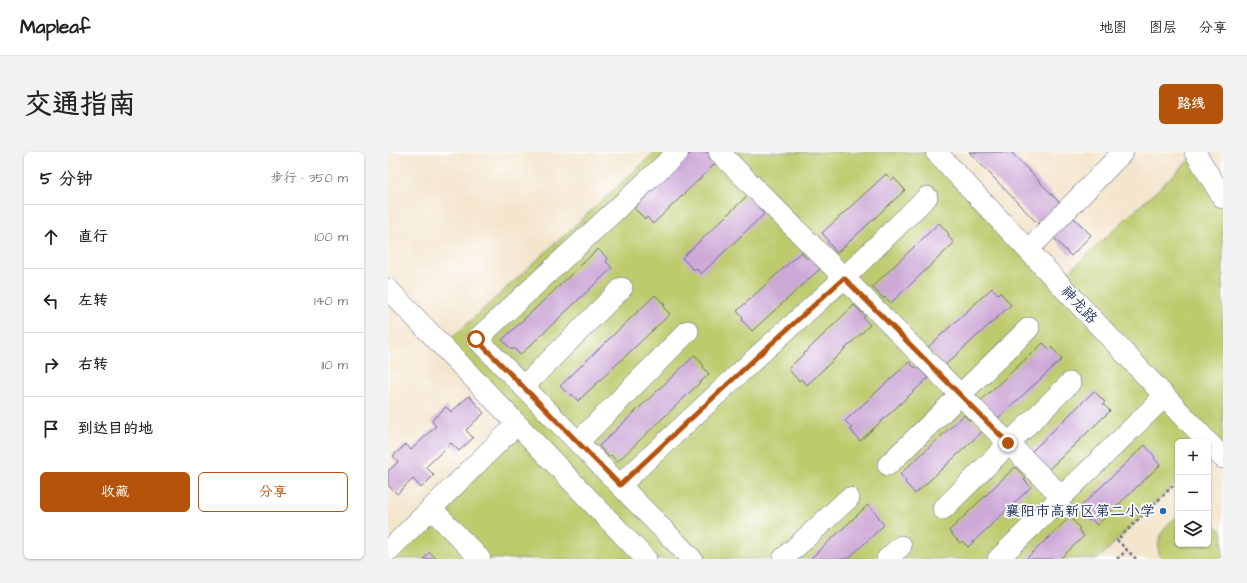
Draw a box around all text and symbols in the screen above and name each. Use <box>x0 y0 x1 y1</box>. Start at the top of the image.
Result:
text: Mapleaf <box>20 14 90 41</box>
text: 地图 <box>1099 18 1127 38</box>
text: 图层 <box>1149 18 1177 38</box>
text: 分享 <box>1199 18 1227 38</box>
button: 路线 <box>1159 84 1223 124</box>
text: 交通指南 <box>24 85 136 124</box>
text: 5 分钟 <box>40 167 93 191</box>
text: 步行 · 350 m <box>270 169 348 187</box>
icon: ahead <box>40 226 62 248</box>
text: 直行 <box>78 226 108 247</box>
text: 100 m <box>315 228 348 246</box>
street label: 神龙路 <box>1056 281 1102 329</box>
icon: left <box>40 290 62 312</box>
text: 左转 <box>78 290 108 311</box>
text: 140 m <box>314 292 348 310</box>
route start <box>467 330 485 348</box>
icon: right <box>40 354 62 376</box>
text: 右转 <box>78 354 108 375</box>
text: 110 m <box>321 356 348 374</box>
icon: arrive <box>40 418 62 440</box>
text: 到达目的地 <box>78 418 153 439</box>
route end <box>999 434 1017 452</box>
map controls <box>1175 439 1211 547</box>
button: + <box>1175 439 1211 475</box>
button: 收藏 <box>40 472 190 512</box>
button: 分享 <box>198 472 348 512</box>
button: − <box>1175 475 1211 511</box>
place label: 襄阳市高新区第二小学 <box>1005 501 1155 522</box>
marker: 襄阳市高新区第二小学 <box>1158 506 1168 516</box>
button: layers <box>1175 511 1211 547</box>

